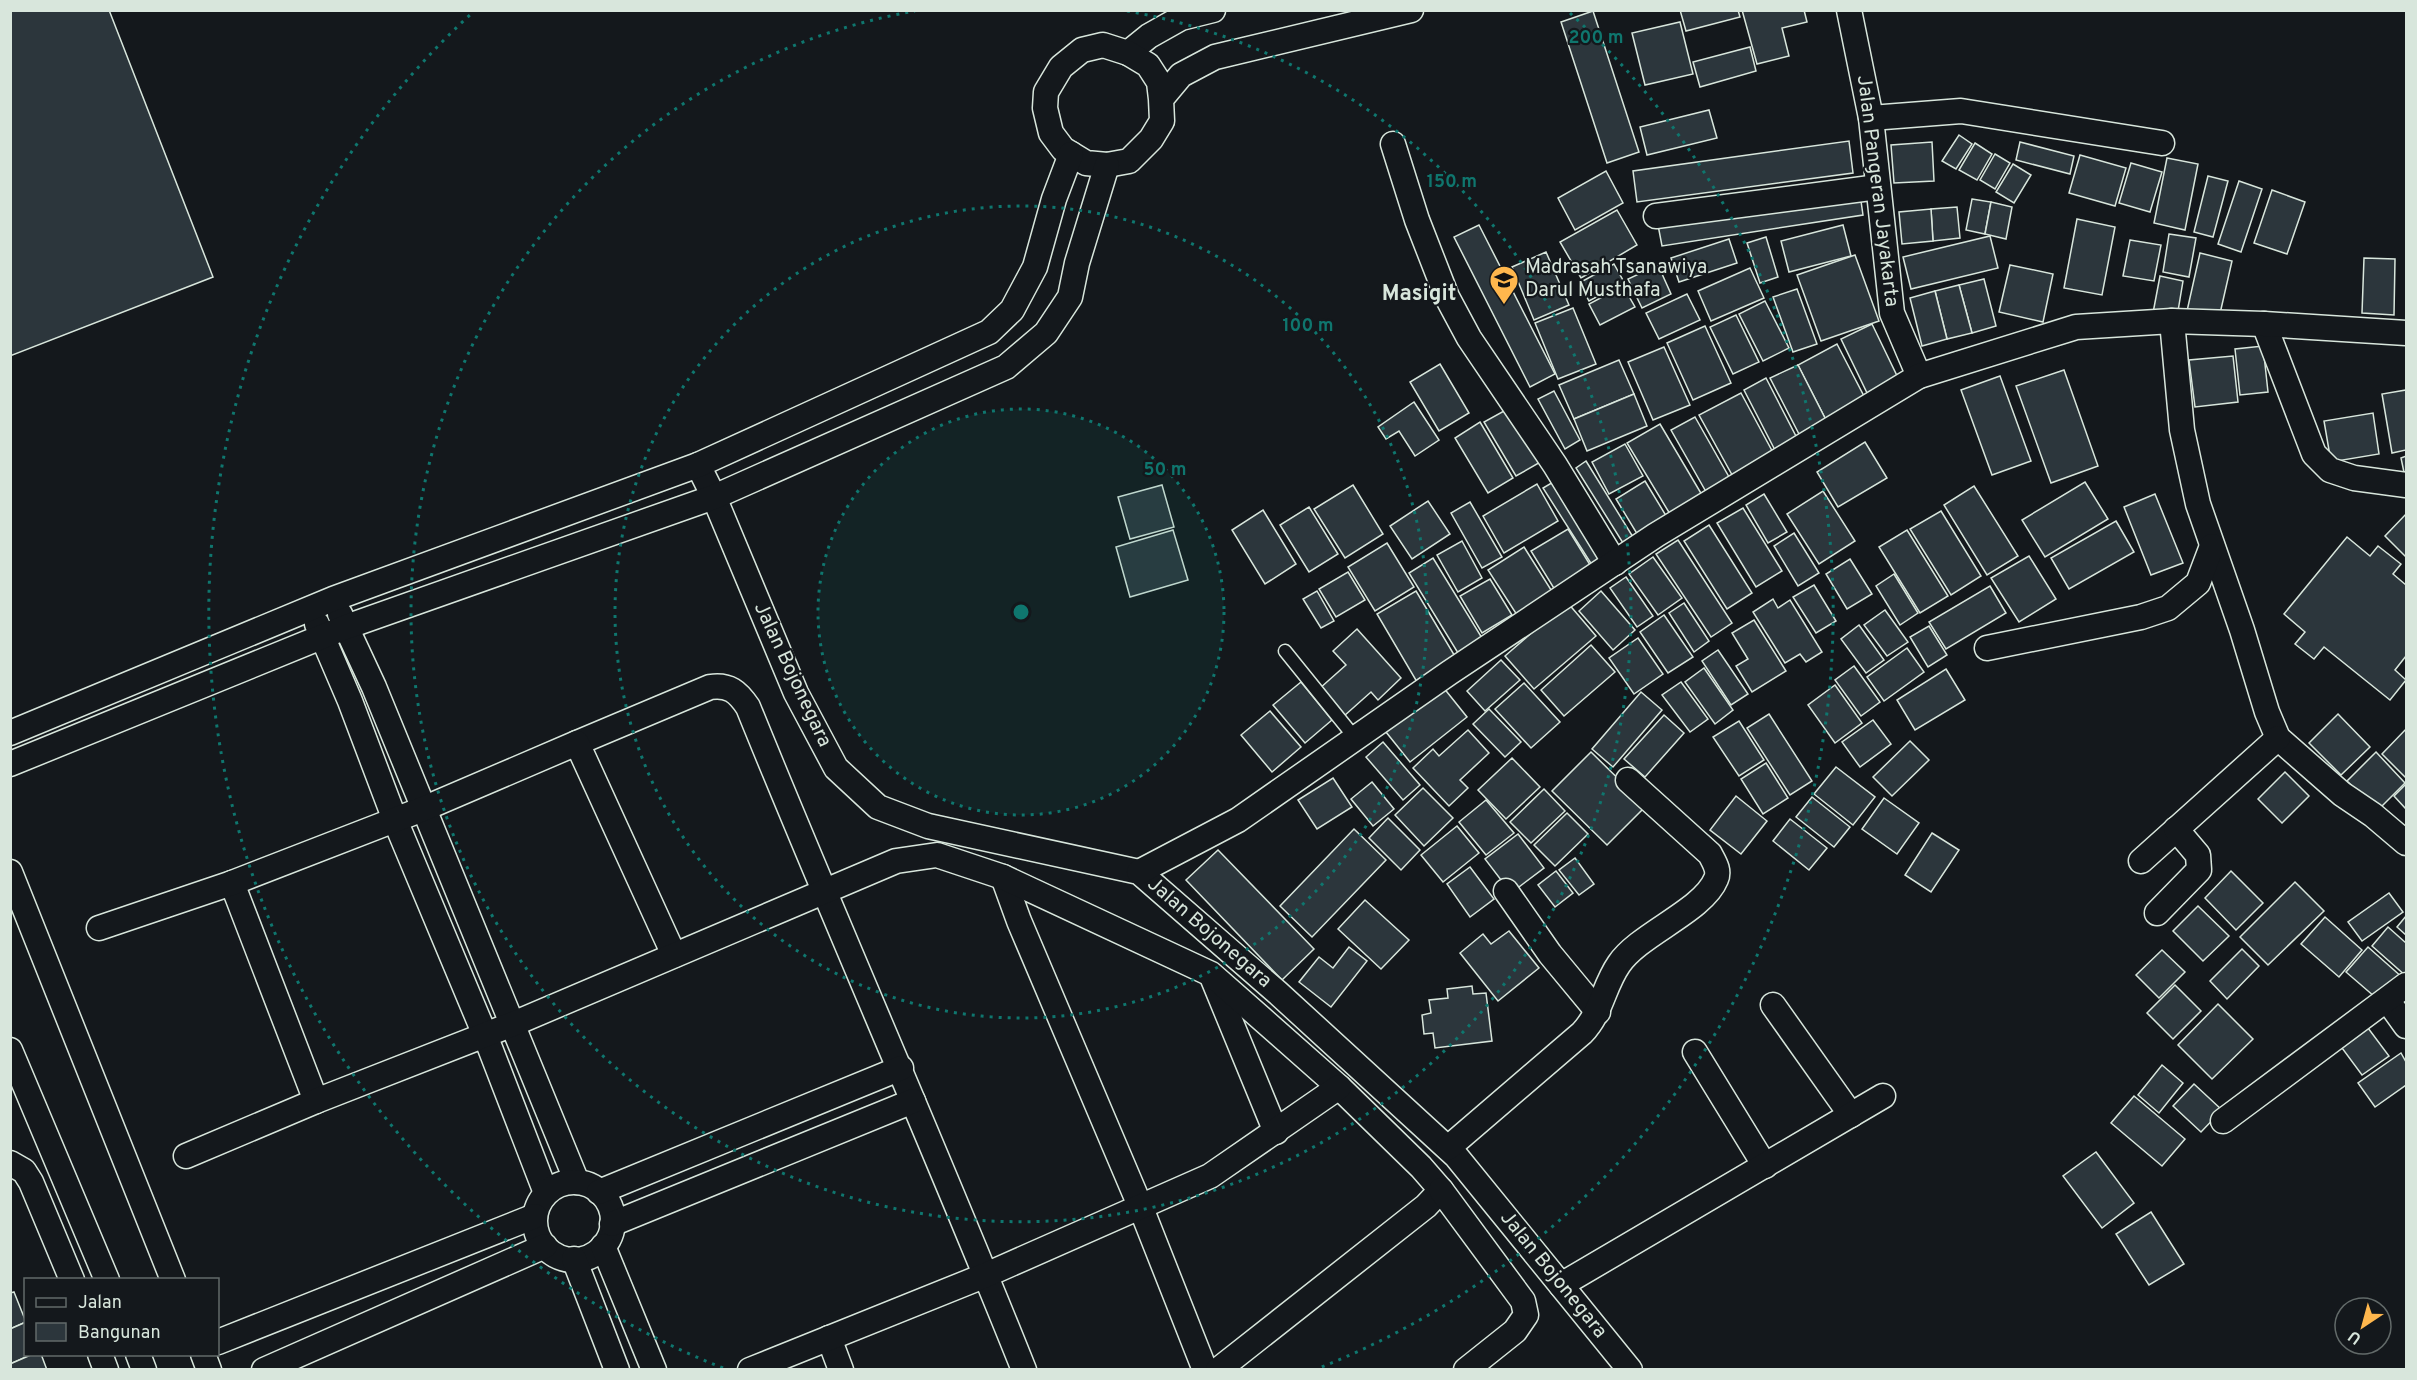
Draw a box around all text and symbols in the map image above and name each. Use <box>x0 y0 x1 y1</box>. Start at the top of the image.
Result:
text: 200 m <box>1568 27 1624 50</box>
street label: Jalan Pangeran Jayakarta <box>1850 74 1904 308</box>
text: 150 m <box>1427 171 1477 194</box>
place label: Madrasah Tsanawiya Darul Musthafa <box>1525 255 1707 304</box>
school or university icon: Madrasah Tsanawiya Darul Musthafa <box>1488 264 1520 306</box>
district label: Masigit <box>1382 281 1456 308</box>
text: 100 m <box>1282 315 1334 338</box>
text: 50 m <box>1143 459 1187 482</box>
street label: Jalan Bojonegara <box>747 598 837 752</box>
centre of rings <box>1011 602 1031 622</box>
street label: Jalan Bojonegara <box>1141 872 1277 994</box>
street label: Jalan Bojonegara <box>1494 1206 1612 1344</box>
legend <box>24 1278 219 1356</box>
text: Jalan <box>78 1292 122 1315</box>
north arrow <box>2333 1296 2393 1356</box>
text: Bangunan <box>78 1322 161 1345</box>
text: U <box>2345 1325 2366 1348</box>

